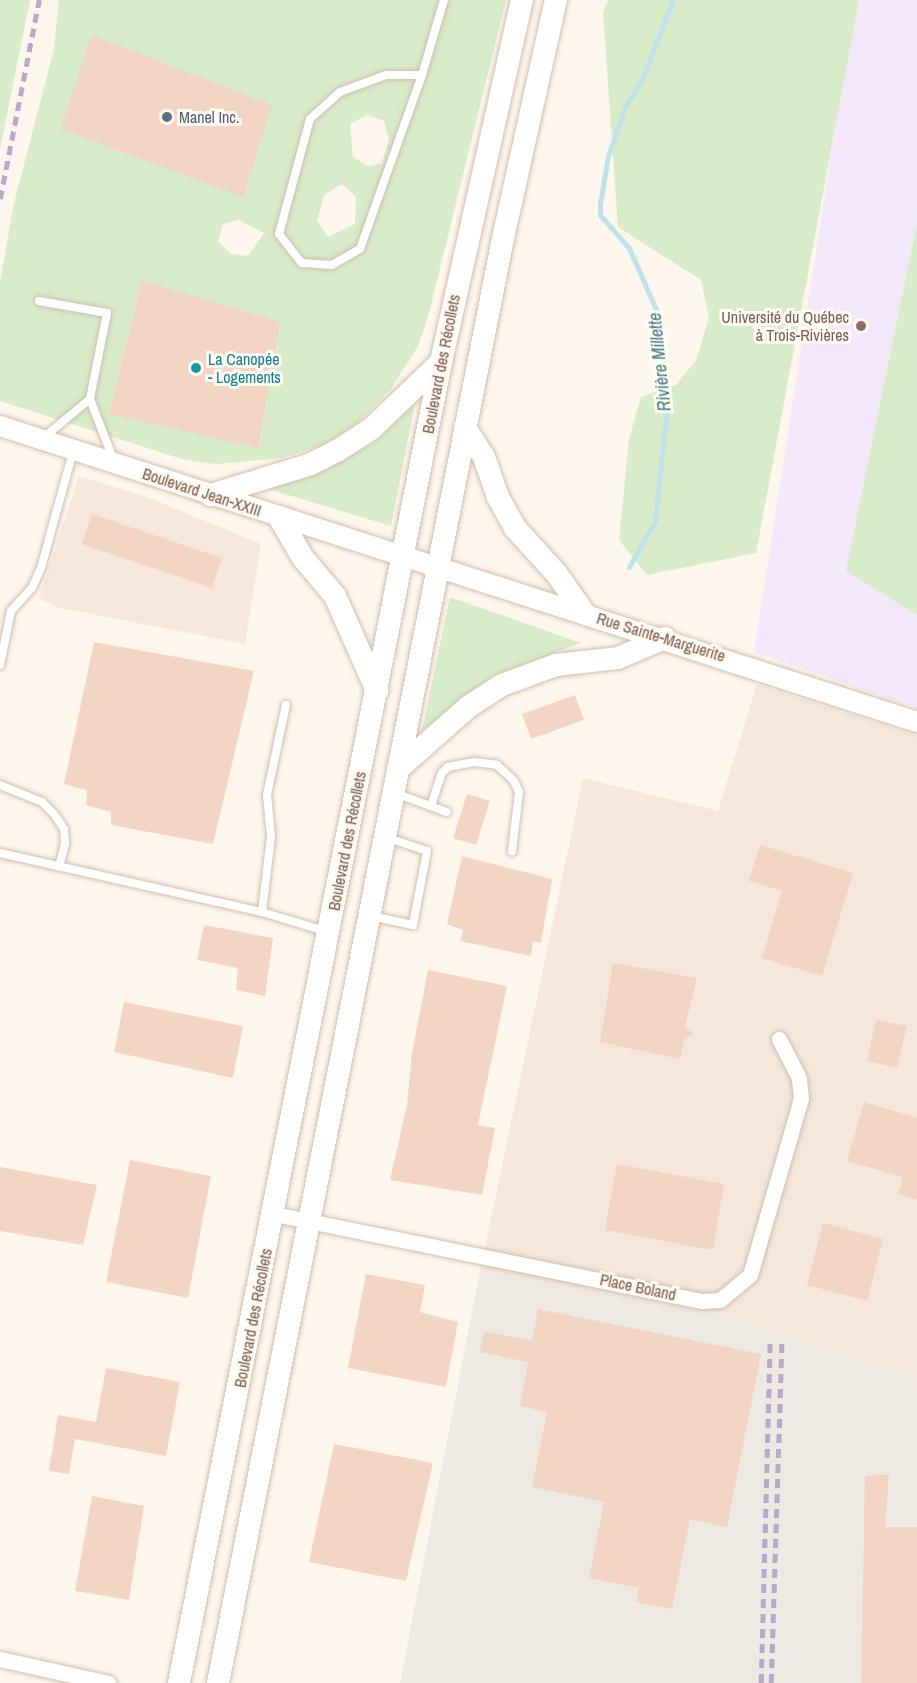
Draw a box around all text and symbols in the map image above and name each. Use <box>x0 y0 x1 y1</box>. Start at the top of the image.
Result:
place label: Manel Inc. <box>179 107 240 127</box>
marker: Manel Inc. <box>160 110 174 124</box>
street label: Boulevard des Récollets <box>418 293 464 435</box>
place label: Université du Québec à Trois-Rivières <box>721 307 849 345</box>
water label: Rivière Millette <box>644 312 676 412</box>
marker: Université du Québec à Trois-Rivières <box>854 319 868 333</box>
place label: La Canopée - Logements <box>208 349 281 387</box>
marker: La Canopée - Logements <box>189 361 203 375</box>
street label: Boulevard Jean-XXIII <box>140 464 264 520</box>
street label: Rue Sainte-Marguerite <box>594 608 728 666</box>
street label: Boulevard des Récollets <box>324 770 370 912</box>
street label: Boulevard des Récollets <box>230 1247 276 1389</box>
street label: Place Boland <box>598 1270 678 1304</box>

